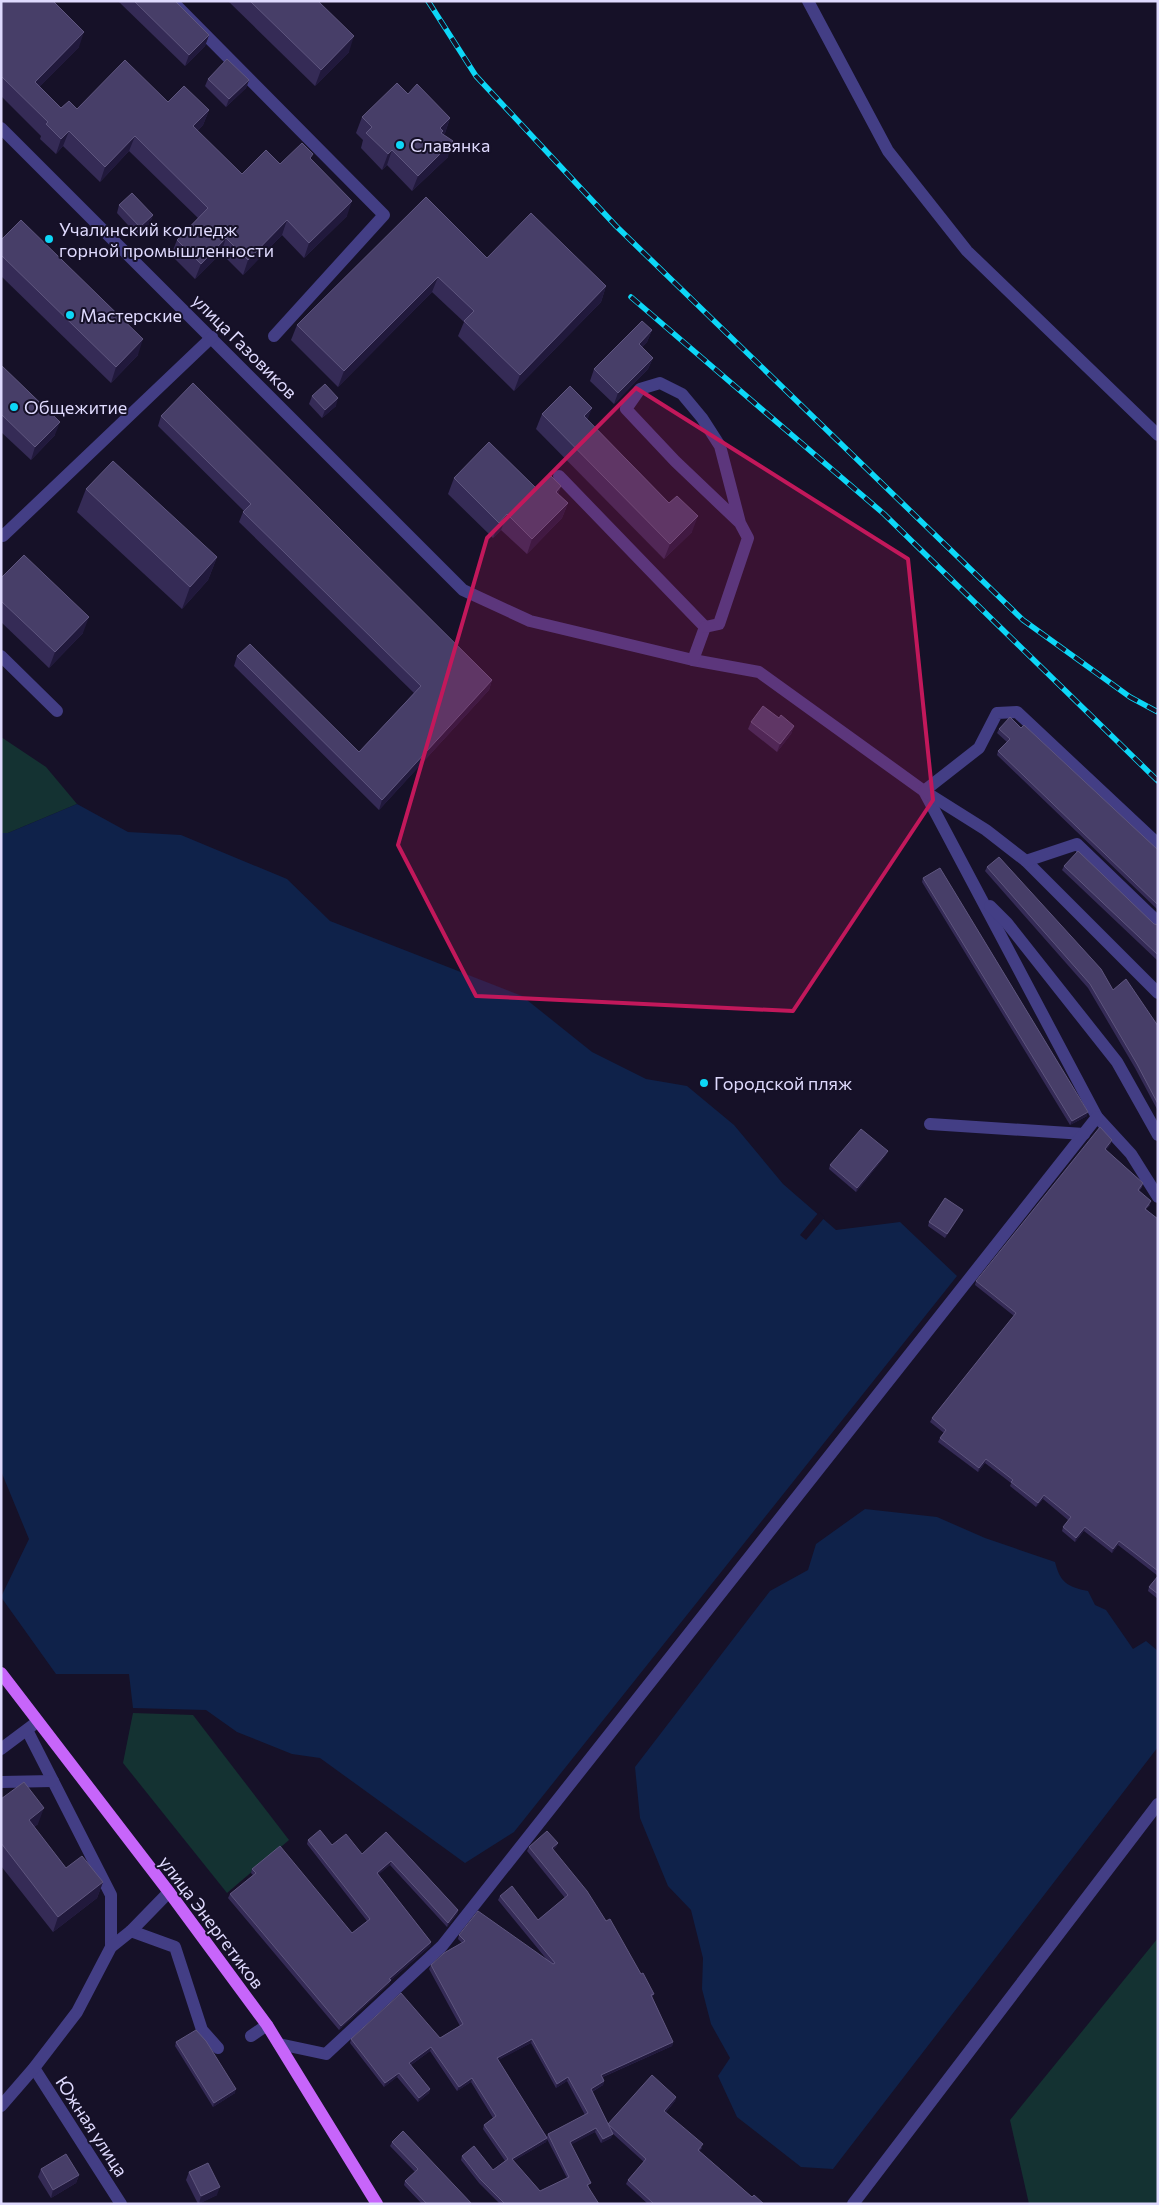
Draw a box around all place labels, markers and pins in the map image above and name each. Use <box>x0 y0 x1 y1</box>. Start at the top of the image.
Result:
place label: Славянка <box>410 134 490 156</box>
marker: Славянка <box>394 139 406 151</box>
place label: Учалинский колледж горной промышленности <box>59 218 274 261</box>
marker: Учалинский колледж горной промышленности <box>43 233 55 245</box>
place label: Мастерские <box>80 304 182 326</box>
marker: Мастерские <box>64 309 76 321</box>
place label: Общежитие <box>24 396 127 418</box>
marker: Общежитие <box>8 401 20 413</box>
place label: Городской пляж <box>714 1072 852 1094</box>
marker: Городской пляж <box>698 1077 710 1089</box>

